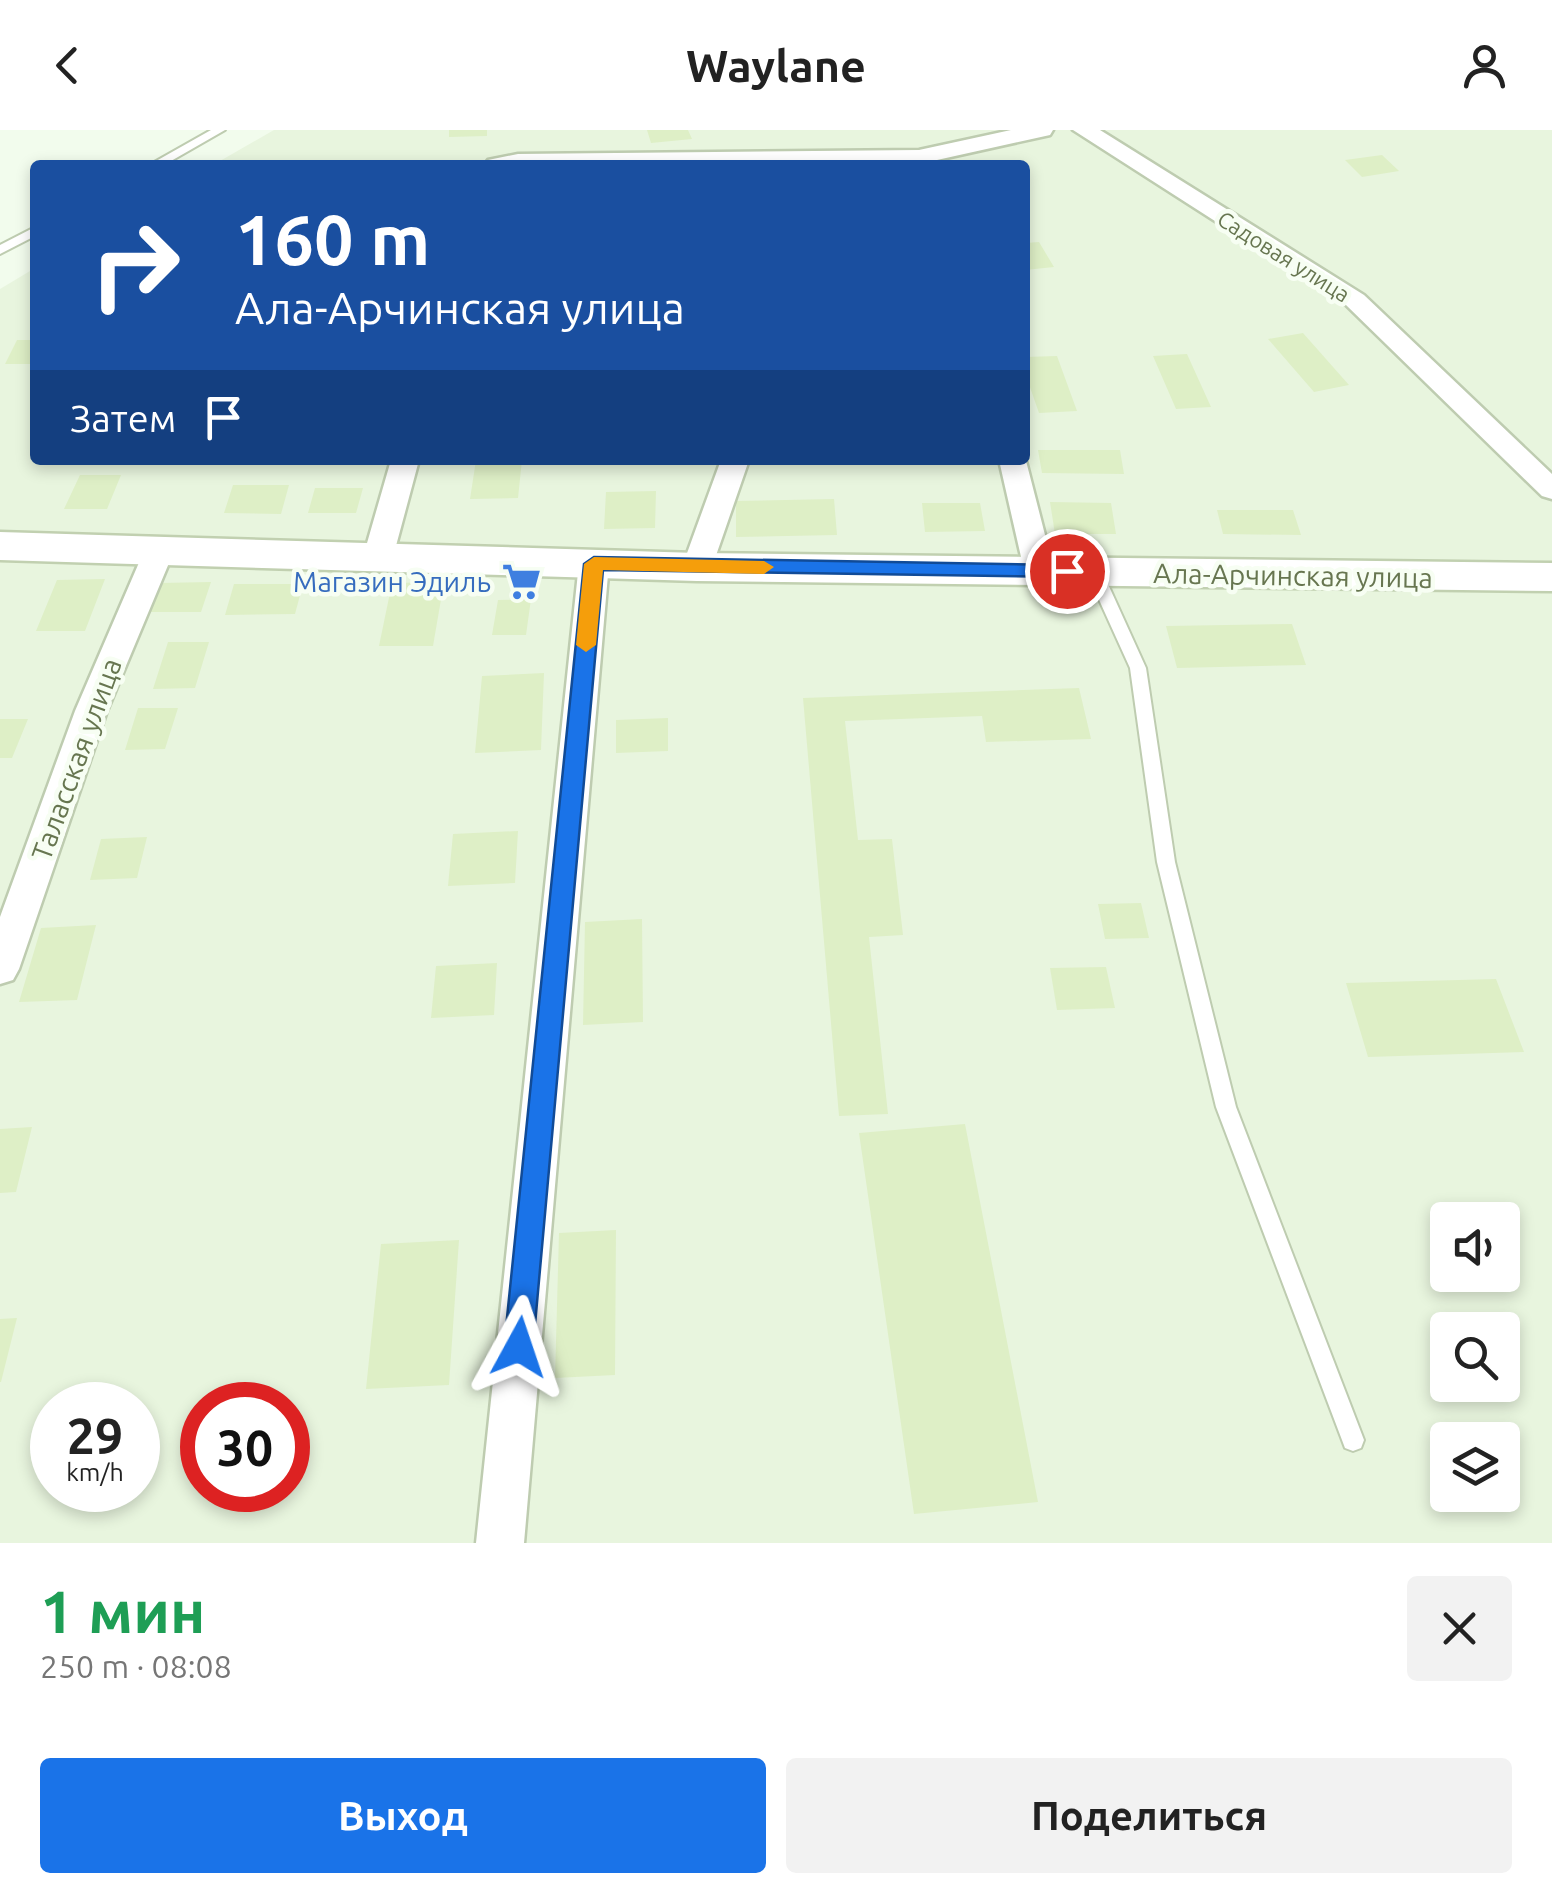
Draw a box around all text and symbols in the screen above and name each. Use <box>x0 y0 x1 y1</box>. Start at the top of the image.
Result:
icon: back <box>40 38 95 93</box>
icon: person <box>1457 38 1512 93</box>
text: Waylane <box>686 40 866 91</box>
icon: right <box>70 200 200 330</box>
text: 160 m <box>235 200 430 278</box>
street label: Садовая улица <box>1213 205 1355 307</box>
text: Ала-Арчинская улица <box>235 282 685 333</box>
icon: arrive <box>196 390 251 445</box>
text: Затем <box>70 397 176 439</box>
pin <box>1025 529 1110 614</box>
icon: arrive <box>1040 544 1095 599</box>
street label: Ала-Арчинская улица <box>1153 557 1433 593</box>
supermarket icon: Магазин Эдиль <box>500 560 542 602</box>
place label: Магазин Эдиль <box>293 566 491 597</box>
street label: Таласская улица <box>25 654 127 864</box>
map controls <box>1430 1202 1520 1512</box>
button: sound <box>1430 1202 1520 1292</box>
position arrow <box>467 1295 571 1399</box>
button: search <box>1430 1312 1520 1402</box>
speed limit sign: 30 <box>180 1382 310 1512</box>
text: 29 <box>67 1407 123 1463</box>
button: layers <box>1430 1422 1520 1512</box>
text: km/h <box>66 1458 124 1486</box>
button: close <box>1407 1576 1512 1681</box>
text: 1 мин <box>40 1577 205 1644</box>
text: 250 m · 08:08 <box>40 1648 232 1684</box>
button: Выход <box>40 1758 766 1873</box>
button: Поделиться <box>786 1758 1512 1873</box>

